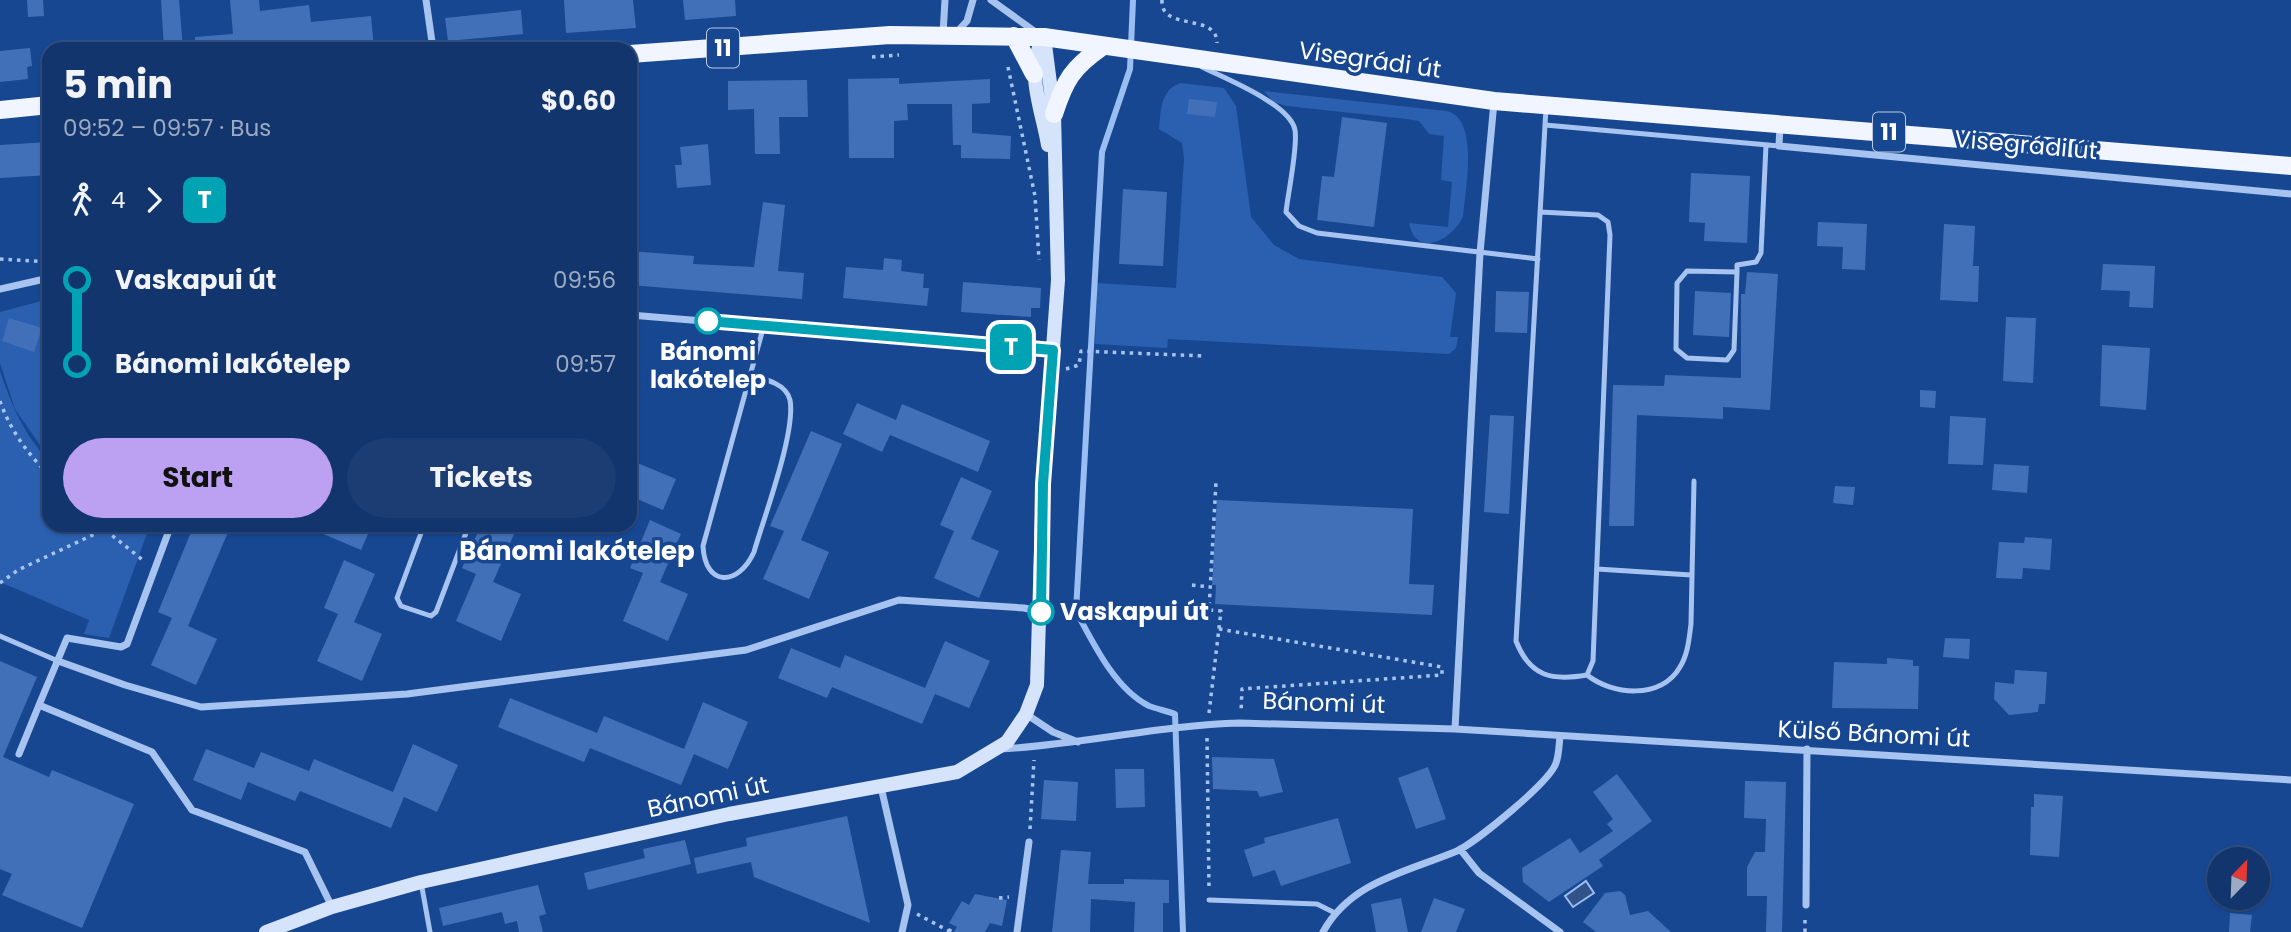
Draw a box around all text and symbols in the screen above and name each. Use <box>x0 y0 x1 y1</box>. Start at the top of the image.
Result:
road number: 11 <box>707 28 739 68</box>
street label: Visegrádi út <box>1297 33 1443 86</box>
text: 5 min <box>63 58 173 111</box>
text: $0.60 <box>541 83 616 119</box>
text: 09:52 – 09:57 · Bus <box>63 112 271 144</box>
road number: 11 <box>1873 113 1905 152</box>
street label: Visegrádi út <box>1953 122 2099 167</box>
icon: walk <box>63 181 101 219</box>
icon: forward <box>135 181 173 219</box>
text: T <box>197 183 212 216</box>
text: 4 <box>111 184 125 216</box>
text: Vaskapui út <box>115 262 276 298</box>
text: 09:56 <box>553 264 616 296</box>
marker: Bánomi lakótelep <box>695 308 721 334</box>
line badge: T <box>988 324 1034 370</box>
text: T <box>1004 330 1018 363</box>
place label: Bánomi lakótelep <box>650 335 766 396</box>
text: Bánomi lakótelep <box>115 346 350 382</box>
text: 09:57 <box>555 348 616 380</box>
button: Start <box>63 438 333 518</box>
button: Tickets <box>347 438 616 518</box>
district label: Bánomi lakótelep <box>459 533 695 569</box>
place label: Vaskapui út <box>1060 595 1209 628</box>
marker: Vaskapui út <box>1028 599 1054 625</box>
street label: Bánomi út <box>1262 684 1386 721</box>
street label: Külső Bánomi út <box>1777 712 1971 755</box>
street label: Bánomi út <box>644 768 771 825</box>
north arrow <box>2207 847 2270 910</box>
map controls <box>2207 847 2270 910</box>

